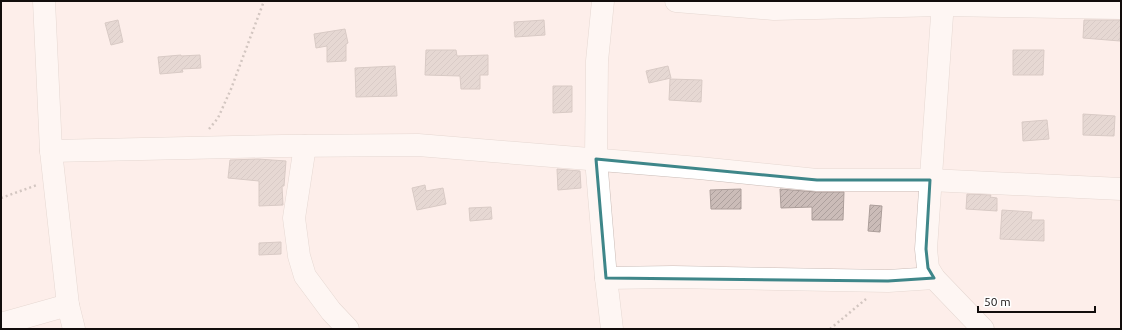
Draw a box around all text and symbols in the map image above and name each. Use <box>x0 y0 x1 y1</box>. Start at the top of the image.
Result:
scale bar <box>978 288 1095 314</box>
text: 50 m <box>984 295 1011 308</box>

